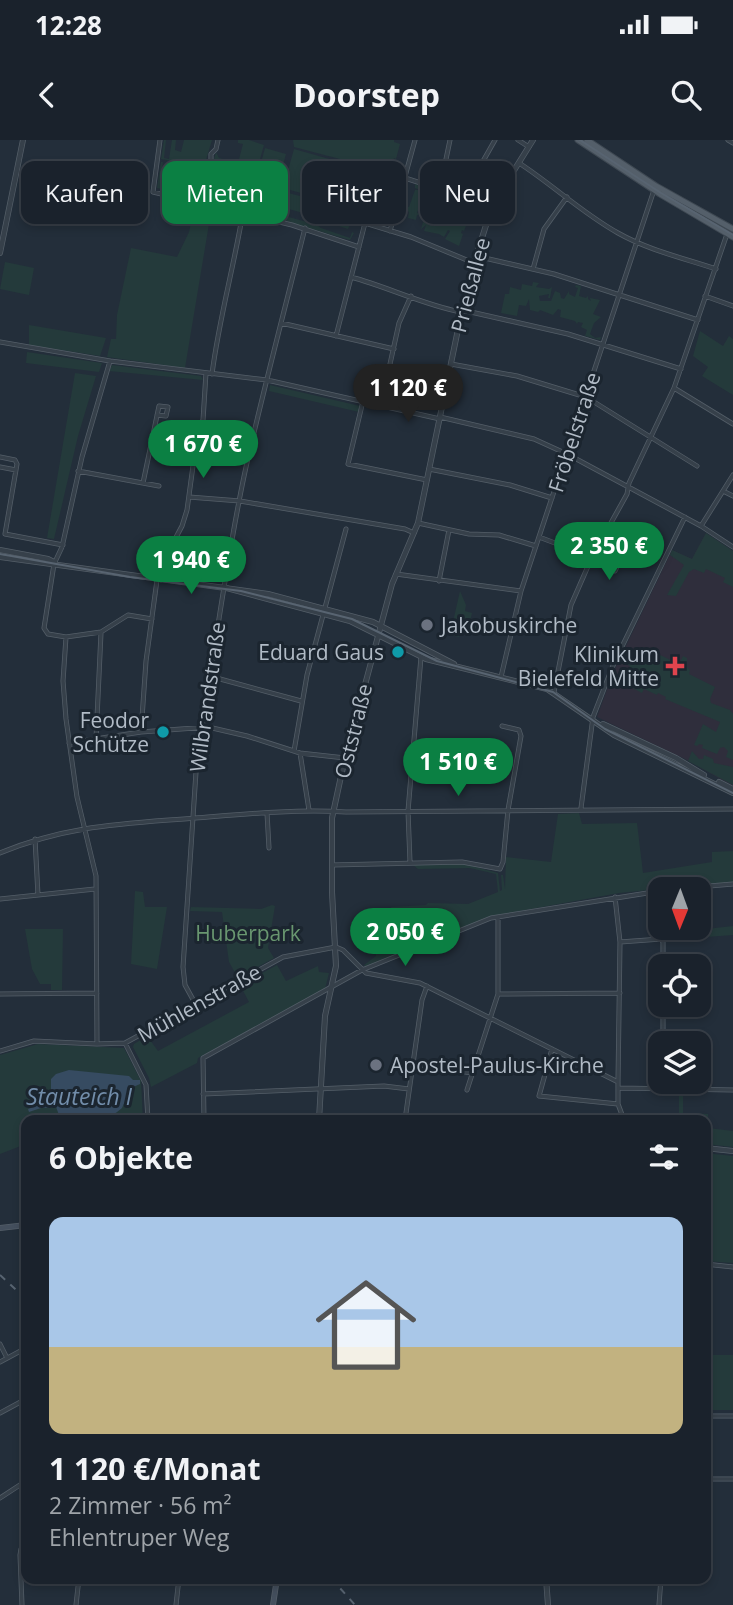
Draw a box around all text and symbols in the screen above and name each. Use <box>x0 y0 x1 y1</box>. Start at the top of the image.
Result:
text: 12:28 <box>35 7 102 43</box>
text: Doorstep <box>293 73 440 116</box>
icon: back <box>28 76 66 114</box>
icon: search <box>667 76 705 114</box>
chip: Kaufen <box>21 161 148 224</box>
chip: Mieten <box>162 161 288 224</box>
chip: Filter <box>302 161 406 224</box>
chip: Neu <box>420 161 515 224</box>
street label: Prießallee <box>444 234 496 336</box>
pin: 1 120 € <box>343 364 473 424</box>
street label: Fröbelstraße <box>541 368 607 496</box>
text: 1 120 € <box>369 371 447 403</box>
pin: 1 670 € <box>138 420 268 480</box>
text: 1 670 € <box>164 427 242 459</box>
pin: 2 350 € <box>544 522 674 582</box>
text: 2 350 € <box>570 529 648 561</box>
pin: 1 940 € <box>126 536 256 596</box>
text: 1 940 € <box>152 543 230 575</box>
place label: Jakobuskirche <box>439 611 577 639</box>
marker: Jakobuskirche <box>419 617 435 633</box>
street label: Wilbrandstraße <box>183 620 231 774</box>
place label: Eduard Gaus <box>258 638 384 666</box>
place label: Klinikum Bielefeld Mitte <box>518 640 659 692</box>
marker: Eduard Gaus <box>390 644 406 660</box>
marker: Klinikum Bielefeld Mitte <box>665 656 685 676</box>
street label: Oststraße <box>328 681 378 781</box>
place label: Feodor Schütze <box>73 706 149 758</box>
marker: Feodor Schütze <box>155 724 171 740</box>
pin: 1 510 € <box>393 738 523 798</box>
text: 1 510 € <box>419 745 497 777</box>
north arrow <box>648 877 710 940</box>
map controls <box>648 877 711 1094</box>
pin: 2 050 € <box>340 908 470 968</box>
text: 2 050 € <box>366 915 444 947</box>
park label: Huberpark <box>195 919 301 947</box>
button: locate <box>648 954 711 1017</box>
street label: Mühlenstraße <box>132 957 266 1049</box>
button: layers <box>648 1031 711 1094</box>
place label: Apostel-Paulus-Kirche <box>390 1051 604 1079</box>
marker: Apostel-Paulus-Kirche <box>368 1057 384 1073</box>
water label: Stauteich I <box>26 1080 133 1112</box>
text: 6 Objekte <box>49 1137 193 1178</box>
icon: filters <box>645 1138 683 1176</box>
icon: home <box>303 1262 429 1388</box>
text: 1 120 €/Monat <box>49 1448 260 1489</box>
text: 2 Zimmer · 56 m² <box>49 1489 232 1521</box>
text: Ehlentruper Weg <box>49 1521 229 1553</box>

